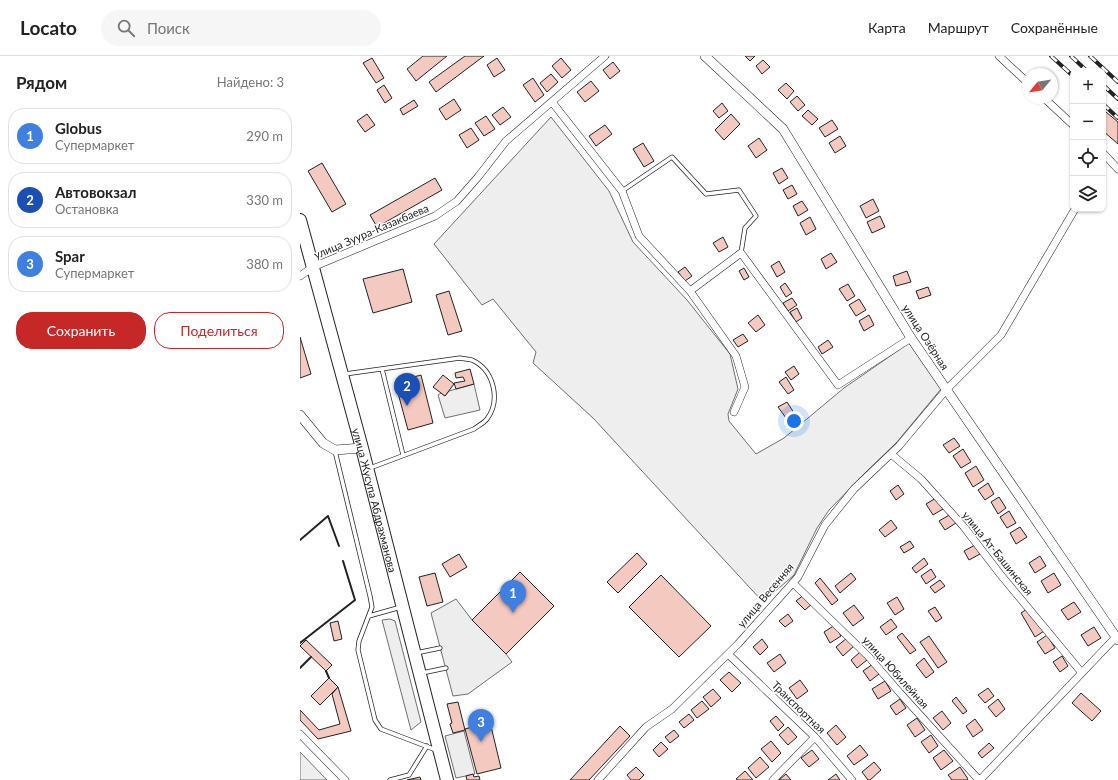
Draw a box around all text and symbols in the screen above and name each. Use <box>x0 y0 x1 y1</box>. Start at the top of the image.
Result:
search box <box>101 10 381 46</box>
text: Locato <box>20 16 77 39</box>
icon: search <box>115 17 137 39</box>
text: Поиск <box>147 19 190 37</box>
text: Карта <box>868 19 906 36</box>
text: Маршрут <box>928 19 989 36</box>
text: Сохранённые <box>1011 19 1098 36</box>
north arrow <box>1022 68 1058 104</box>
map controls <box>1070 68 1106 212</box>
button: + <box>1070 68 1106 104</box>
text: Рядом <box>16 72 67 93</box>
text: Найдено: 3 <box>217 74 284 90</box>
button: − <box>1070 104 1106 140</box>
text: Globus <box>55 119 102 137</box>
text: 1 <box>26 128 34 144</box>
text: 290 m <box>246 128 283 144</box>
text: Супермаркет <box>55 137 134 153</box>
button: locate <box>1070 140 1106 176</box>
button: layers <box>1070 176 1106 212</box>
text: Автовокзал <box>55 183 137 201</box>
text: 2 <box>26 192 34 208</box>
text: 330 m <box>246 192 283 208</box>
text: Остановка <box>55 201 119 217</box>
street label: улица Зуура-Казакбаева <box>312 201 430 261</box>
text: Spar <box>55 247 85 265</box>
text: 3 <box>26 256 34 272</box>
text: 380 m <box>246 256 283 272</box>
text: Супермаркет <box>55 265 134 281</box>
street label: улица Озёрная <box>900 302 952 372</box>
button: Сохранить <box>16 312 146 349</box>
button: Поделиться <box>154 312 284 349</box>
pin: 2 <box>394 373 420 406</box>
your location <box>784 411 804 431</box>
street label: улица Жусупа Абдрахманова <box>350 426 400 574</box>
street label: улица Ат-Башинская <box>960 508 1036 598</box>
street label: улица Весенняя <box>734 560 796 630</box>
pin: 1 <box>500 580 526 613</box>
street label: улица Юбилейная <box>860 633 932 711</box>
street label: Транспортная <box>770 678 828 736</box>
pin: 3 <box>468 709 494 742</box>

